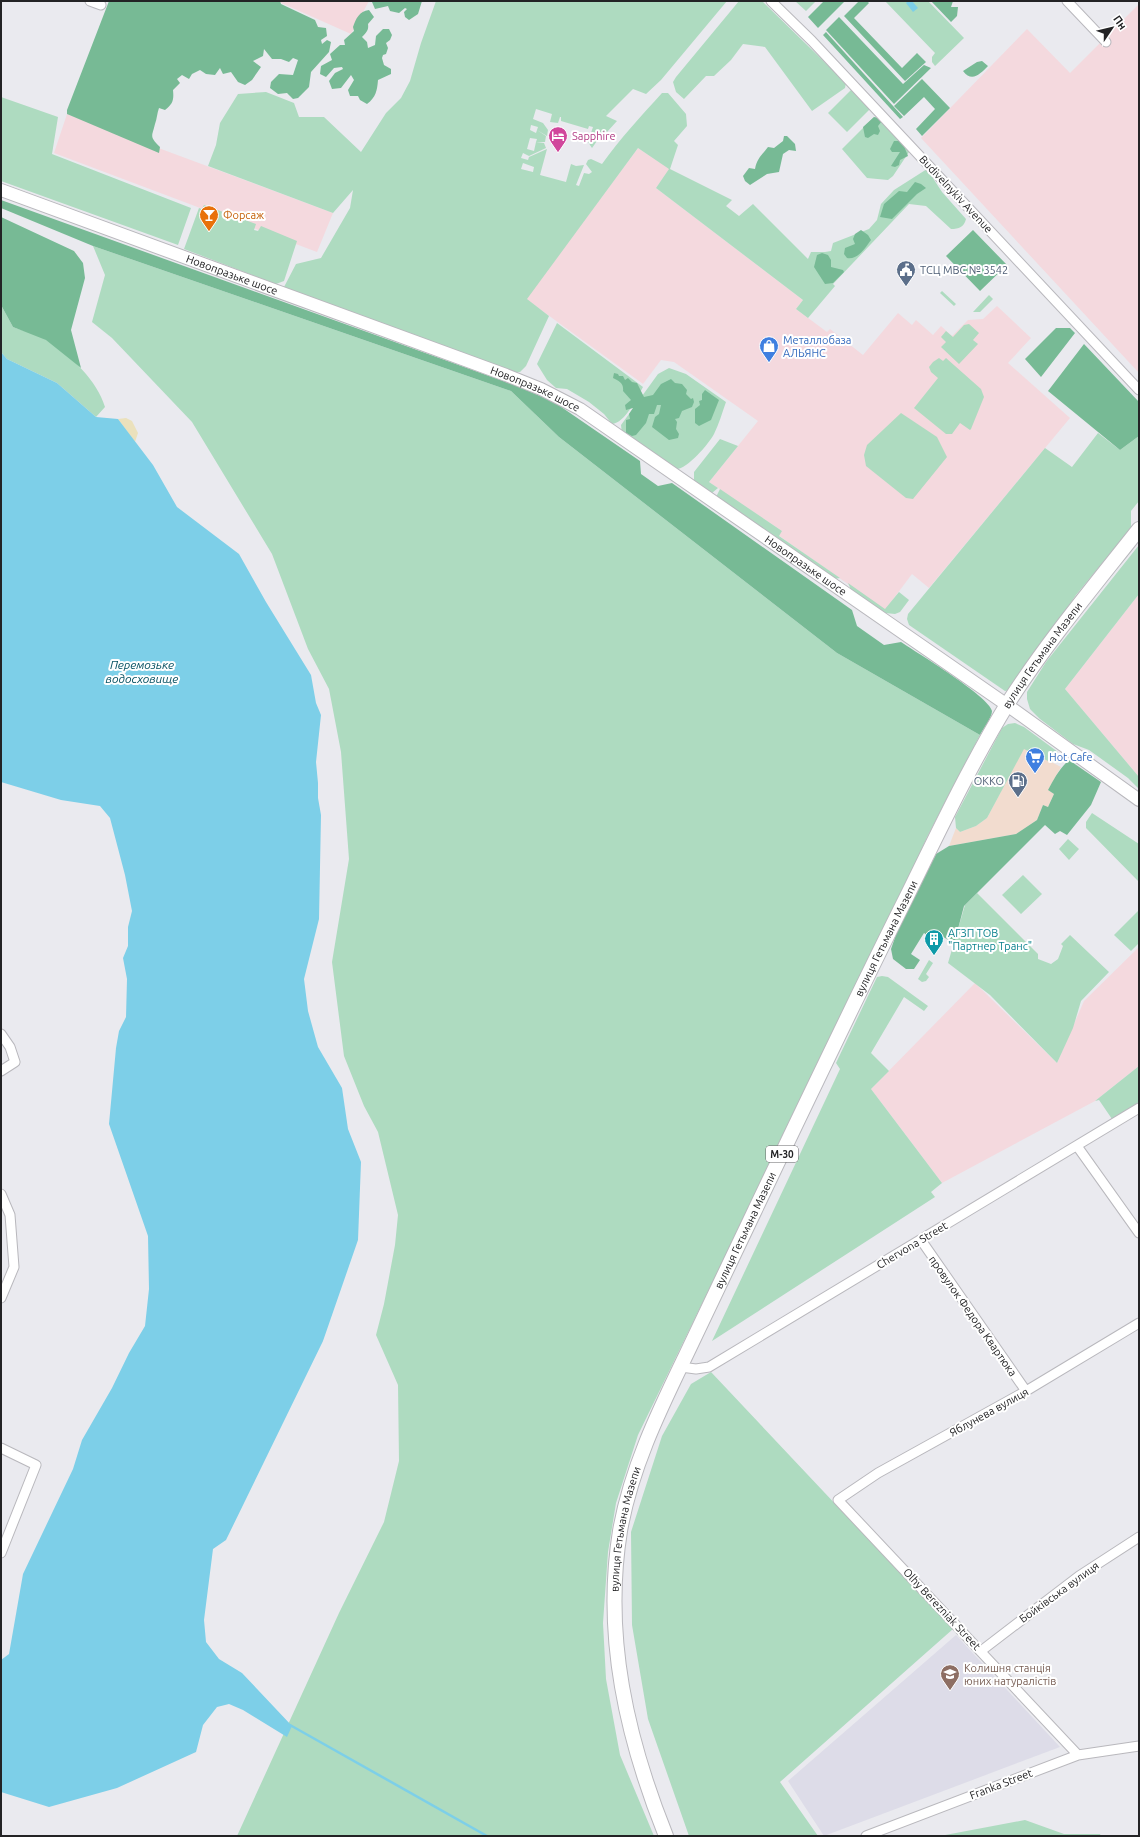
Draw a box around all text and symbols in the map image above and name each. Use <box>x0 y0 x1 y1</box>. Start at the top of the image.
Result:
north arrow <box>1092 8 1132 48</box>
text: Пн <box>1111 13 1129 32</box>
hotel icon: Sapphire <box>547 125 569 153</box>
place label: Sapphire <box>572 130 615 142</box>
street label: Budivelnykiv Avenue <box>917 153 995 235</box>
bar icon: Форсаж <box>198 204 220 232</box>
place label: Форсаж <box>223 209 264 221</box>
street label: Новопразьке шосе <box>185 252 279 297</box>
public building icon: ТСЦ МВС № 3542 <box>895 259 917 287</box>
place label: ТСЦ МВС № 3542 <box>920 264 1008 276</box>
place label: Металлобаза АЛЬЯНС <box>783 334 852 359</box>
shop icon: Металлобаза АЛЬЯНС <box>758 335 780 363</box>
street label: Новопразьке шосе <box>489 364 582 414</box>
street label: Новопразьке шосе <box>763 533 849 598</box>
street label: вулиця Гетьмана Мазепи <box>1000 600 1084 711</box>
water label: Перемозьке водосховище <box>106 658 178 685</box>
supermarket icon: Hot Cafe <box>1024 746 1046 774</box>
place label: Hot Cafe <box>1049 751 1093 763</box>
fuel station icon: OKKO <box>1007 770 1029 798</box>
place label: OKKO <box>974 775 1004 787</box>
street label: вулиця Гетьмана Мазепи <box>852 879 920 998</box>
place label: АГЗП ТОВ "Партнер Транс" <box>948 927 1032 952</box>
building icon: АГЗП ТОВ "Партнер Транс" <box>923 928 945 956</box>
road number: М-30 <box>766 1146 798 1162</box>
street label: вулиця Гетьмана Мазепи <box>712 1170 778 1291</box>
street label: Chervona Street <box>874 1219 950 1271</box>
street label: провулок Федора Квартюка <box>927 1253 1019 1379</box>
street label: Яблунева вулиця <box>948 1385 1030 1439</box>
street label: вулиця Гетьмана Мазепи <box>609 1465 643 1592</box>
street label: Бойківська вулиця <box>1017 1559 1101 1625</box>
street label: Olhy Berezniak Street <box>901 1566 983 1653</box>
place label: Колишня станція юних натуралістів <box>964 1662 1056 1687</box>
school or university icon: Колишня станція юних натуралістів <box>939 1663 961 1691</box>
street label: Franka Street <box>968 1766 1035 1801</box>

